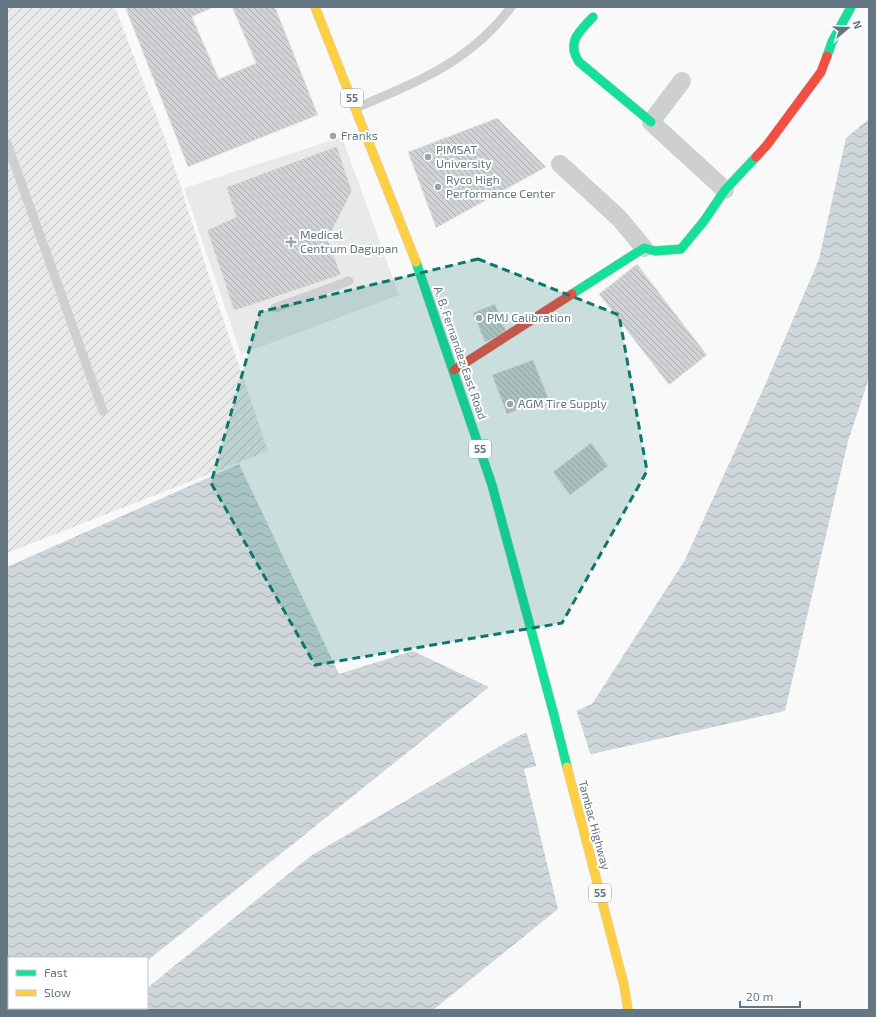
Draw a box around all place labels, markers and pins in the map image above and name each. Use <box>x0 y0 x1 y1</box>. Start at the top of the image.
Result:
place label: Franks <box>341 128 378 142</box>
marker: Franks <box>328 131 338 141</box>
place label: PIMSAT University <box>436 142 492 170</box>
marker: PIMSAT University <box>423 152 433 162</box>
place label: Ryco High Performance Center <box>446 172 556 200</box>
marker: Ryco High Performance Center <box>433 182 443 192</box>
place label: Medical Centrum Dagupan <box>300 227 398 255</box>
marker: Medical Centrum Dagupan <box>285 236 297 248</box>
place label: PMJ Calibration <box>487 310 571 324</box>
marker: PMJ Calibration <box>474 313 484 323</box>
place label: AGM Tire Supply <box>518 396 607 410</box>
marker: AGM Tire Supply <box>505 399 515 409</box>

